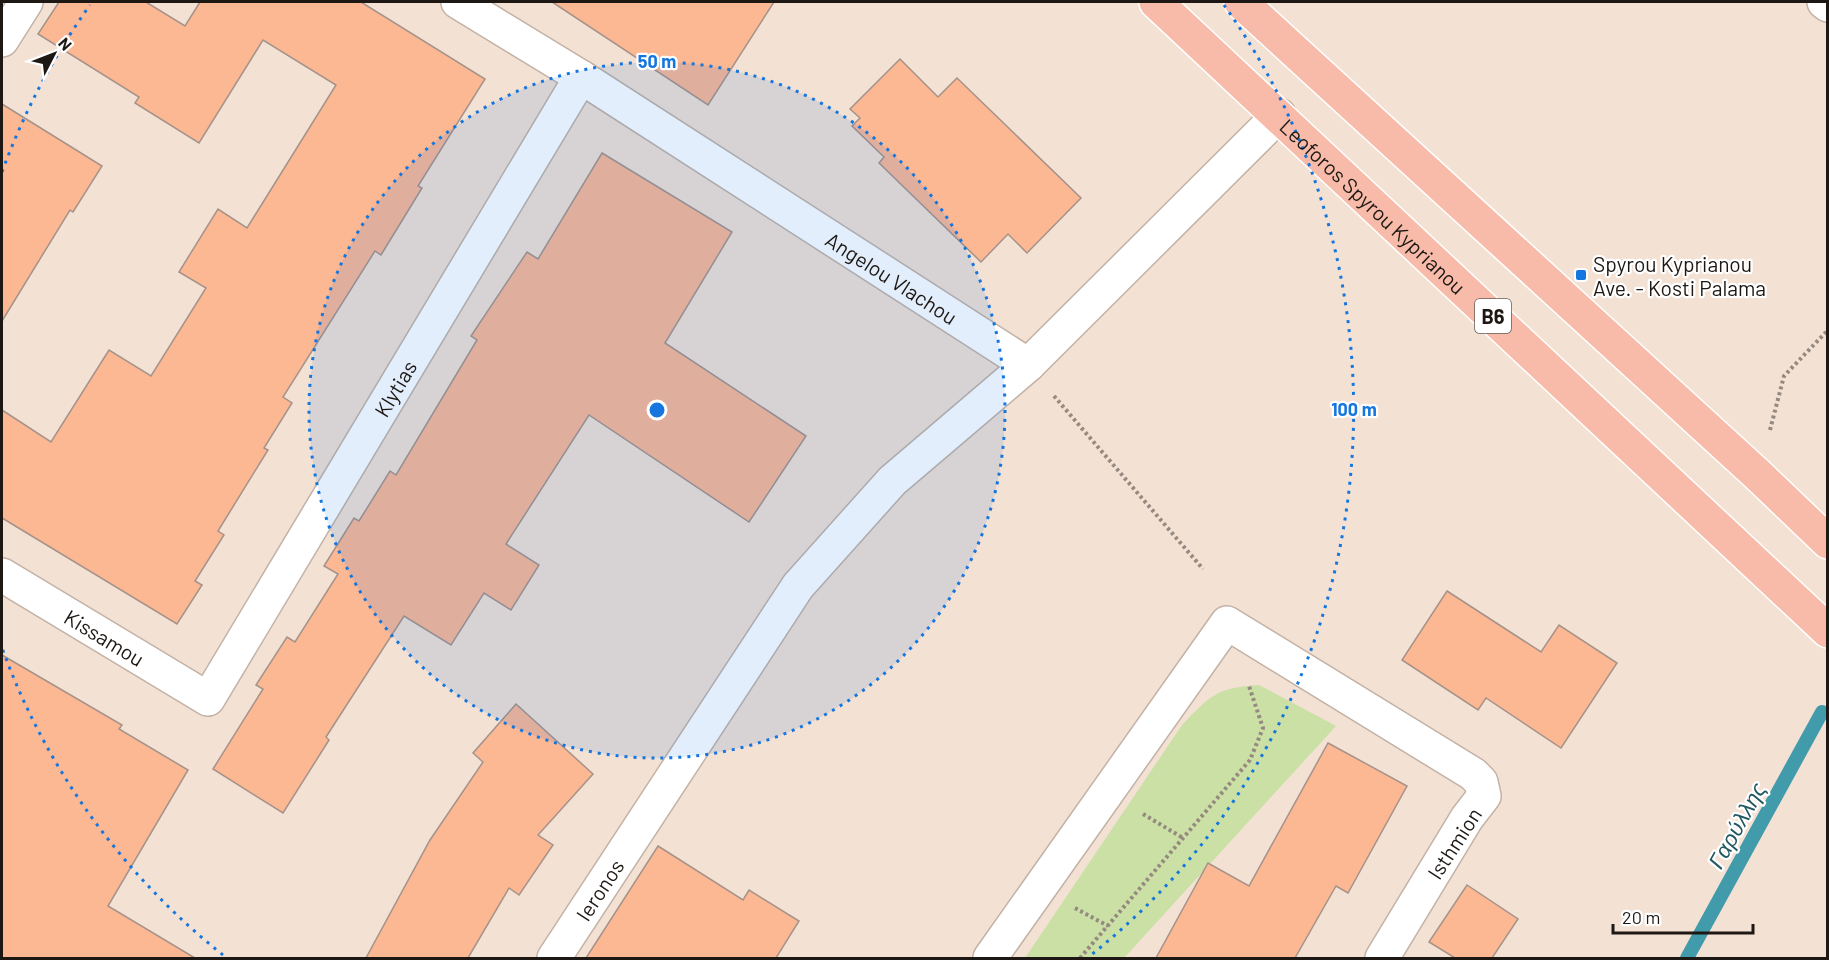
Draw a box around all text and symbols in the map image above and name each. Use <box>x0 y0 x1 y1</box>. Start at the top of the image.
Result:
north arrow <box>24 24 84 84</box>
text: N <box>55 33 76 54</box>
text: 50 m <box>638 50 676 72</box>
street label: Leoforos Spyrou Kyprianou <box>1276 113 1472 298</box>
street label: Angelou Vlachou <box>822 226 962 329</box>
place label: Spyrou Kyprianou Ave. - Kosti Palama <box>1593 251 1766 300</box>
marker: Spyrou Kyprianou Ave. - Kosti Palama <box>1574 268 1588 282</box>
road number: B6 <box>1475 299 1511 333</box>
street label: Klytias <box>368 355 421 421</box>
text: 100 m <box>1331 398 1377 420</box>
centre of rings <box>647 400 667 420</box>
street label: Kissamou <box>60 603 149 670</box>
water label: Γαρύλλης <box>1702 777 1771 873</box>
street label: Isthmion <box>1422 803 1486 883</box>
street label: Ieronos <box>570 854 628 925</box>
scale bar <box>1613 897 1752 935</box>
text: 20 m <box>1622 906 1660 928</box>

